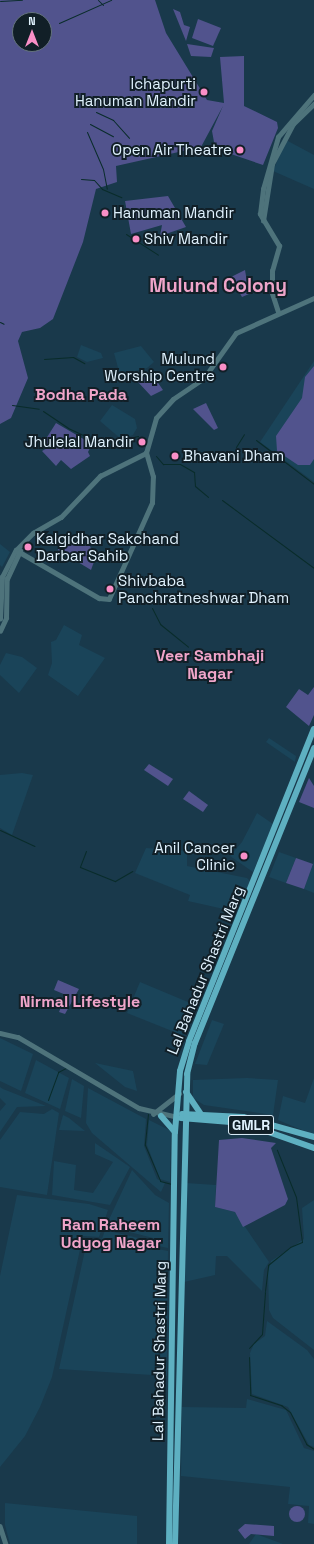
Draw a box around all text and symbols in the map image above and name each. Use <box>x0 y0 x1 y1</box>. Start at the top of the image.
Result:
north arrow <box>12 12 52 52</box>
text: N <box>28 14 36 28</box>
place label: Ichapurti Hanuman Mandir <box>75 74 196 109</box>
marker: Ichapurti Hanuman Mandir <box>199 87 209 97</box>
place label: Open Air Theatre <box>112 141 232 159</box>
marker: Open Air Theatre <box>235 145 245 155</box>
place label: Hanuman Mandir <box>113 204 234 222</box>
marker: Hanuman Mandir <box>100 208 110 218</box>
place label: Shiv Mandir <box>144 230 228 248</box>
marker: Shiv Mandir <box>131 234 141 244</box>
district label: Mulund Colony <box>149 275 287 297</box>
place label: Mulund Worship Centre <box>104 349 215 384</box>
marker: Mulund Worship Centre <box>218 362 228 372</box>
district label: Bodha Pada <box>35 385 127 405</box>
place label: Jhulelal Mandir <box>25 433 134 451</box>
marker: Jhulelal Mandir <box>137 437 147 447</box>
place label: Bhavani Dham <box>183 447 284 465</box>
marker: Bhavani Dham <box>170 451 180 461</box>
place label: Kalgidhar Sakchand Darbar Sahib <box>36 529 179 564</box>
marker: Kalgidhar Sakchand Darbar Sahib <box>23 542 33 552</box>
place label: Shivbaba Panchratneshwar Dham <box>118 571 289 606</box>
marker: Shivbaba Panchratneshwar Dham <box>105 584 115 594</box>
district label: Veer Sambhaji Nagar <box>156 646 264 684</box>
place label: Anil Cancer Clinic <box>154 838 235 873</box>
marker: Anil Cancer Clinic <box>238 850 250 862</box>
street label: Lal Bahadur Shastri Marg <box>163 883 247 1057</box>
district label: Nirmal Lifestyle <box>20 992 140 1012</box>
road number: GMLR <box>227 1113 275 1137</box>
district label: Ram Raheem Udyog Nagar <box>61 1215 161 1253</box>
street label: Lal Bahadur Shastri Marg <box>148 1261 170 1441</box>

